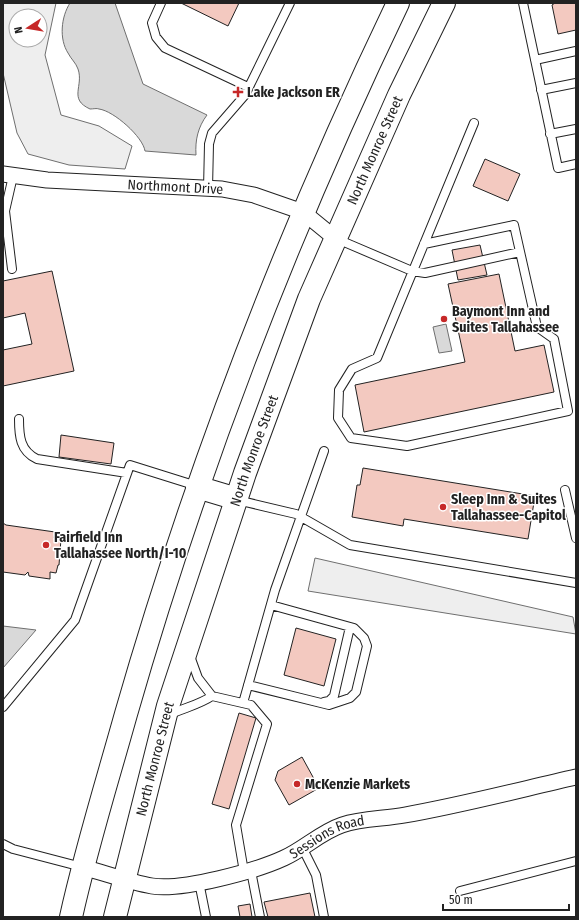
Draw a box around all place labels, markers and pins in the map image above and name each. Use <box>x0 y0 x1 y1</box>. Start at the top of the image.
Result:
place label: Lake Jackson ER <box>247 84 340 101</box>
marker: Lake Jackson ER <box>232 86 244 98</box>
place label: Baymont Inn and Suites Tallahassee <box>452 303 559 336</box>
marker: Baymont Inn and Suites Tallahassee <box>439 314 449 324</box>
place label: Sleep Inn & Suites Tallahassee-Capitol <box>451 491 566 524</box>
marker: Sleep Inn & Suites Tallahassee-Capitol <box>438 502 448 512</box>
place label: Fairfield Inn Tallahassee North/I-10 <box>54 529 187 562</box>
marker: Fairfield Inn Tallahassee North/I-10 <box>41 540 51 550</box>
place label: McKenzie Markets <box>305 776 410 793</box>
marker: McKenzie Markets <box>292 779 302 789</box>

